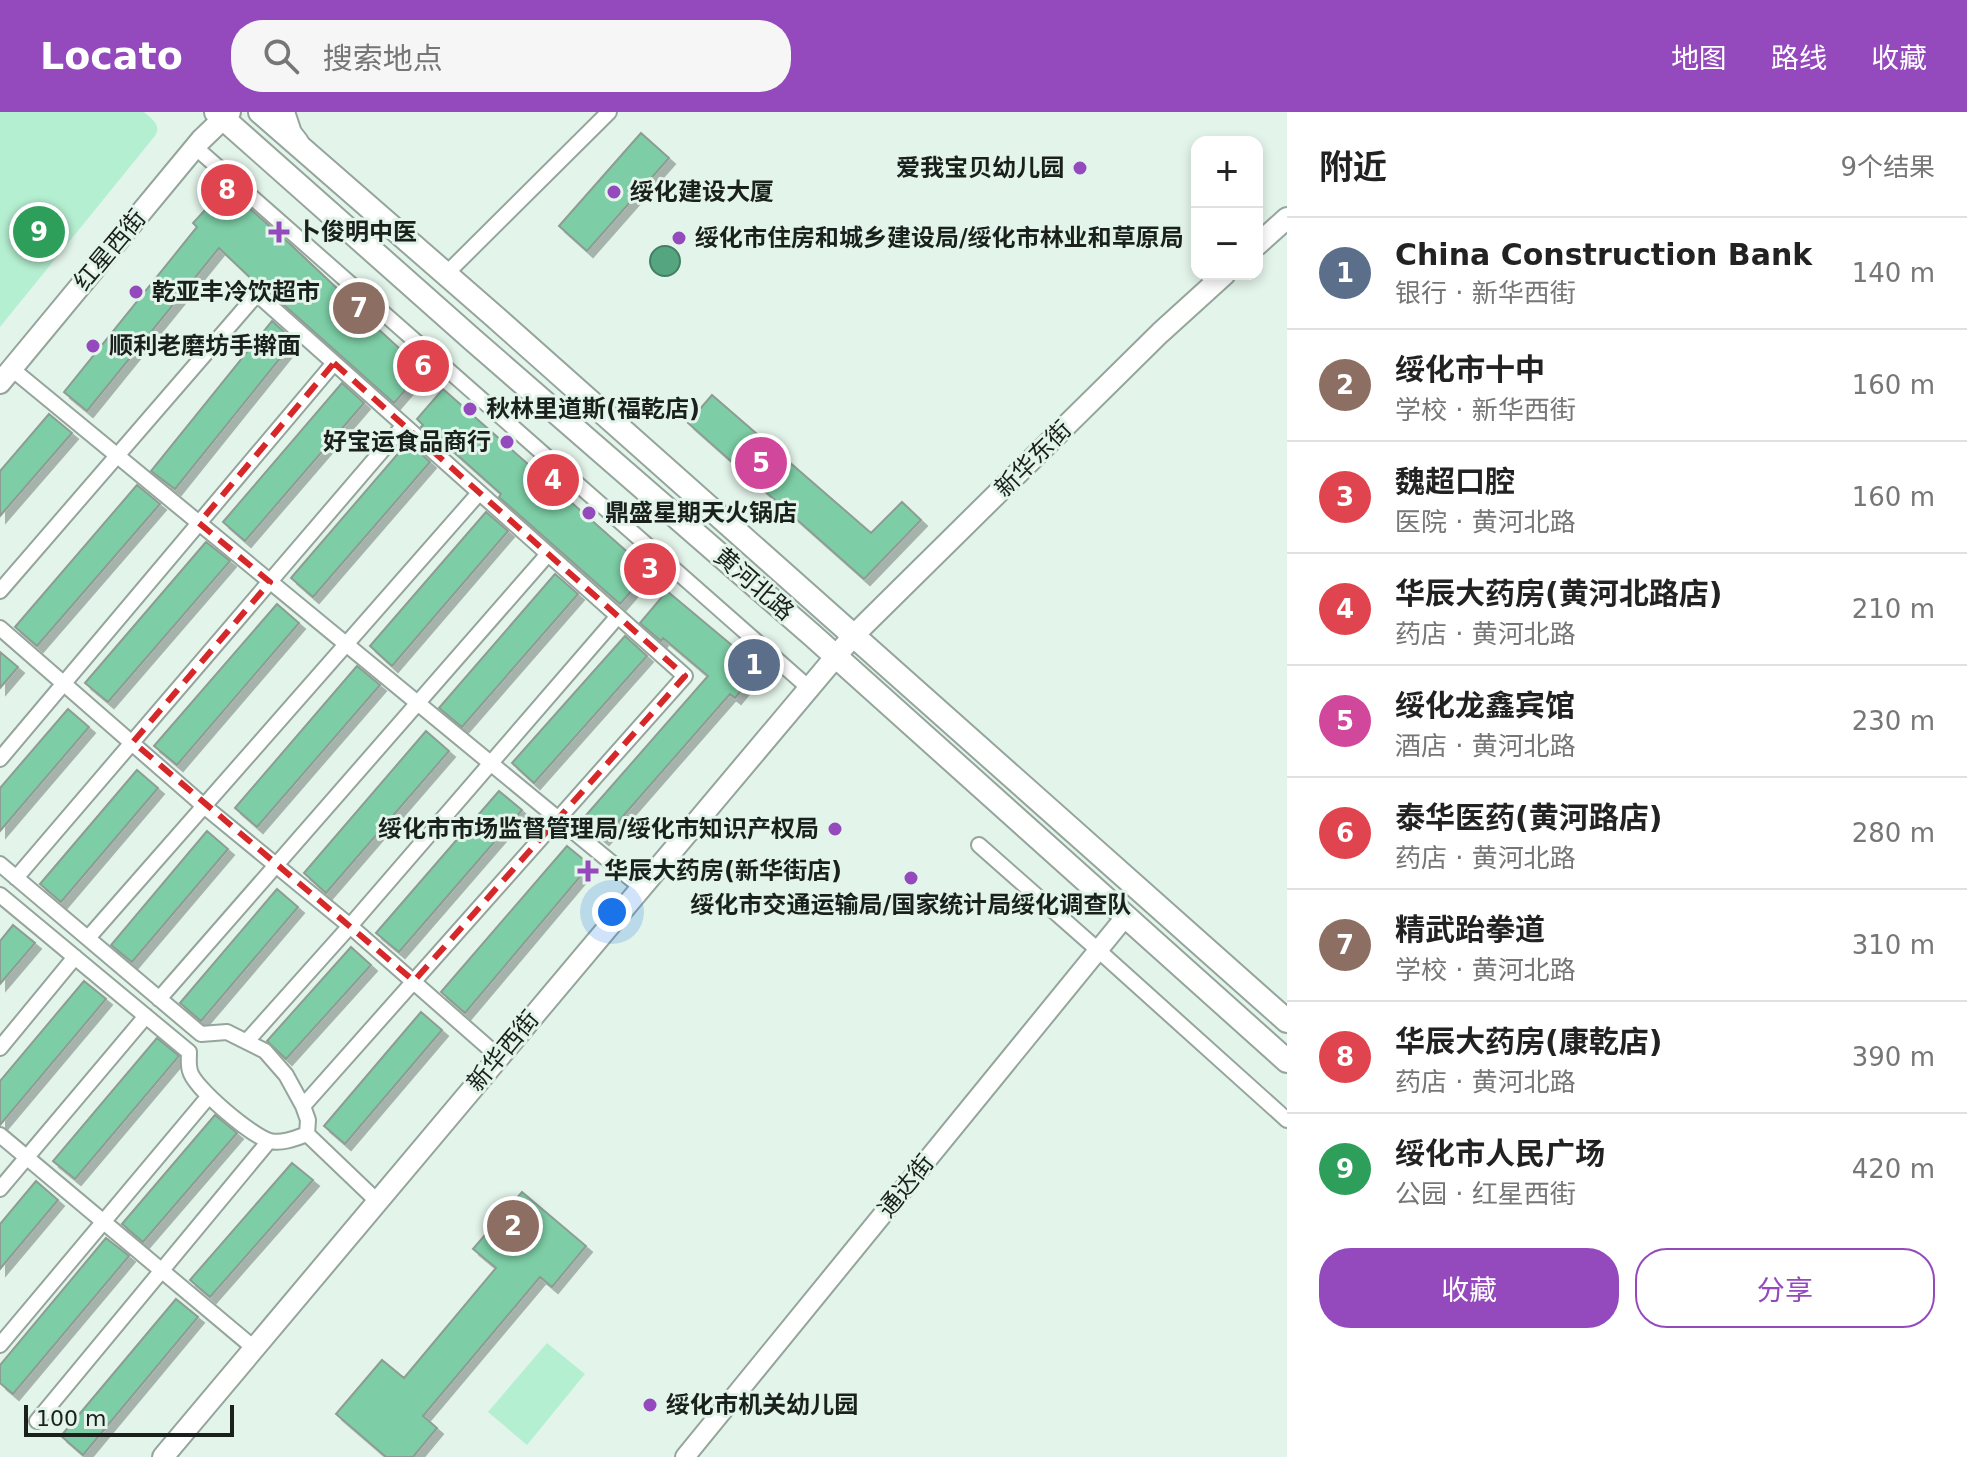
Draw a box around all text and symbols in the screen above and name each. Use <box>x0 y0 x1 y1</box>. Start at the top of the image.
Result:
search box <box>231 20 791 92</box>
text: Locato <box>40 34 183 78</box>
icon: search <box>259 34 303 78</box>
text: 搜索地点 <box>323 41 443 76</box>
text: 地图 <box>1671 42 1727 75</box>
text: 路线 <box>1771 42 1827 75</box>
text: 收藏 <box>1871 42 1927 75</box>
map controls <box>1191 136 1263 280</box>
button: + <box>1191 136 1263 208</box>
text: 附近 <box>1319 147 1387 187</box>
text: 9个结果 <box>1840 152 1935 182</box>
place label: 爱我宝贝幼儿园 <box>896 154 1064 182</box>
marker: 爱我宝贝幼儿园 <box>1071 159 1089 177</box>
pin: 8 <box>201 160 253 220</box>
place label: 绥化建设大厦 <box>630 178 774 206</box>
marker: 绥化建设大厦 <box>605 183 623 201</box>
pin: 9 <box>13 202 65 262</box>
street label: 红星西街 <box>68 204 152 296</box>
button: − <box>1191 208 1263 280</box>
place label: 卜俊明中医 <box>297 218 417 246</box>
marker: 卜俊明中医 <box>268 221 290 243</box>
place label: 绥化市住房和城乡建设局/绥化市林业和草原局 <box>695 224 1184 252</box>
marker: 绥化市住房和城乡建设局/绥化市林业和草原局 <box>670 229 688 247</box>
text: China Construction Bank <box>1395 237 1812 272</box>
text: 1 <box>1336 258 1354 288</box>
text: 140 m <box>1852 258 1935 288</box>
place label: 乾亚丰冷饮超市 <box>152 278 320 306</box>
pin: 7 <box>333 278 385 338</box>
text: 银行 · 新华西街 <box>1395 278 1576 308</box>
marker: 乾亚丰冷饮超市 <box>127 283 145 301</box>
place label: 顺利老磨坊手擀面 <box>109 332 301 360</box>
pin: 6 <box>397 336 449 396</box>
marker: 顺利老磨坊手擀面 <box>84 337 102 355</box>
text: 绥化市十中 <box>1395 352 1545 387</box>
text: 2 <box>1336 370 1354 400</box>
text: 160 m <box>1852 370 1935 400</box>
place label: 秋林里道斯(福乾店) <box>486 395 700 423</box>
text: 学校 · 新华西街 <box>1395 395 1576 425</box>
marker: 秋林里道斯(福乾店) <box>461 400 479 418</box>
street label: 新华东街 <box>989 415 1077 503</box>
place label: 好宝运食品商行 <box>323 428 491 456</box>
marker: 好宝运食品商行 <box>498 433 516 451</box>
pin: 5 <box>735 433 787 493</box>
pin: 4 <box>527 450 579 510</box>
text: 魏超口腔 <box>1395 464 1515 499</box>
text: 3 <box>1336 482 1354 512</box>
text: 160 m <box>1852 482 1935 512</box>
place label: 鼎盛星期天火锅店 <box>605 499 797 527</box>
marker: 鼎盛星期天火锅店 <box>580 504 598 522</box>
text: 医院 · 黄河北路 <box>1395 507 1576 537</box>
pin: 3 <box>624 539 676 599</box>
street label: 黄河北路 <box>709 542 799 626</box>
text: 华辰大药房(黄河北路店) <box>1395 576 1722 611</box>
text: 4 <box>1336 594 1354 624</box>
text: 210 m <box>1852 594 1935 624</box>
text: 药店 · 黄河北路 <box>1395 619 1576 649</box>
pin: 1 <box>728 635 780 695</box>
text: 绥化龙鑫宾馆 <box>1395 688 1575 723</box>
text: 5 <box>1336 706 1354 736</box>
text: 230 m <box>1852 706 1935 736</box>
text: 酒店 · 黄河北路 <box>1395 731 1576 761</box>
text: 泰华医药(黄河路店) <box>1395 800 1662 835</box>
place label: 绥化市市场监督管理局/绥化市知识产权局 <box>378 815 819 843</box>
text: 6 <box>1336 818 1354 848</box>
text: 280 m <box>1852 818 1935 848</box>
marker: 绥化市市场监督管理局/绥化市知识产权局 <box>826 820 844 838</box>
text: 药店 · 黄河北路 <box>1395 843 1576 873</box>
place label: 华辰大药房(新华街店) <box>604 857 842 885</box>
marker: 华辰大药房(新华街店) <box>579 862 597 880</box>
marker: 绥化市交通运输局/国家统计局绥化调查队 <box>902 869 920 887</box>
place label: 绥化市交通运输局/国家统计局绥化调查队 <box>691 891 1131 919</box>
your location <box>592 892 632 932</box>
text: 精武跆拳道 <box>1395 912 1545 947</box>
text: 7 <box>1336 930 1354 960</box>
text: 310 m <box>1852 930 1935 960</box>
text: 学校 · 黄河北路 <box>1395 955 1576 985</box>
street label: 新华西街 <box>461 1005 545 1097</box>
text: 华辰大药房(康乾店) <box>1395 1024 1662 1059</box>
text: 8 <box>1336 1042 1354 1072</box>
text: 390 m <box>1852 1042 1935 1072</box>
text: 药店 · 黄河北路 <box>1395 1067 1576 1097</box>
text: 绥化市人民广场 <box>1395 1136 1605 1171</box>
street label: 通达街 <box>872 1149 940 1223</box>
text: 9 <box>1336 1154 1354 1184</box>
text: 420 m <box>1852 1154 1935 1184</box>
text: 公园 · 红星西街 <box>1395 1179 1576 1209</box>
pin: 2 <box>487 1196 539 1256</box>
button: 收藏 <box>1319 1248 1619 1328</box>
button: 分享 <box>1635 1248 1935 1328</box>
place label: 绥化市机关幼儿园 <box>666 1391 858 1419</box>
marker: 绥化市机关幼儿园 <box>641 1396 659 1414</box>
scale bar <box>24 1401 234 1437</box>
text: 100 m <box>36 1406 106 1431</box>

